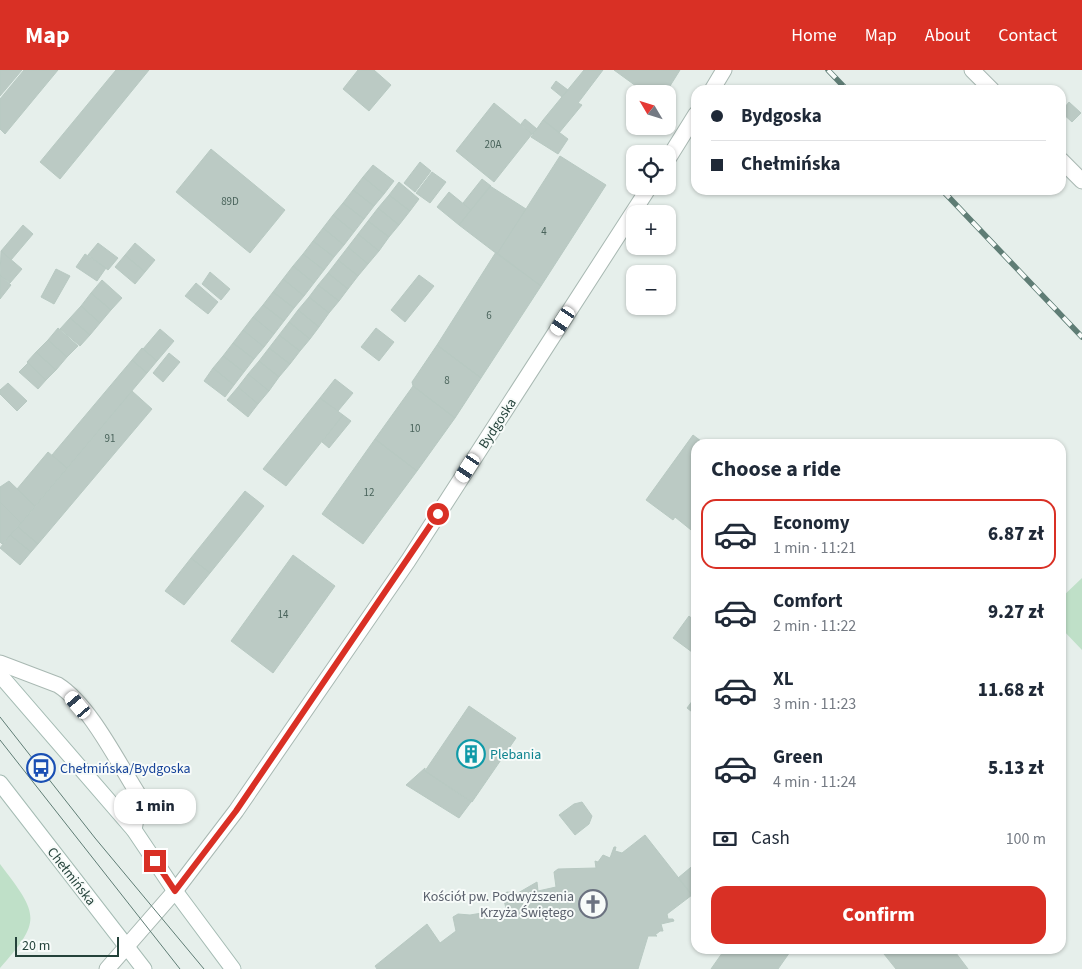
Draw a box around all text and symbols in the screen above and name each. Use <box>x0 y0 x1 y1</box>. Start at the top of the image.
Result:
text: Map <box>25 18 70 53</box>
text: Home <box>791 23 837 48</box>
text: Map <box>865 23 897 48</box>
text: About <box>925 23 970 48</box>
text: Contact <box>998 23 1057 48</box>
north arrow <box>626 85 676 135</box>
map controls <box>626 85 676 315</box>
text: Bydgoska <box>741 103 822 130</box>
house number: 20A <box>485 137 501 152</box>
button: locate <box>626 145 676 195</box>
text: Chełmińska <box>741 151 841 178</box>
house number: 89D <box>221 194 239 209</box>
button: + <box>626 205 676 255</box>
house number: 4 <box>541 224 547 239</box>
button: − <box>626 265 676 315</box>
car <box>548 304 577 338</box>
house number: 6 <box>486 308 492 323</box>
house number: 8 <box>444 373 450 388</box>
street label: Bydgoska <box>474 394 522 453</box>
house number: 10 <box>410 421 420 436</box>
house number: 91 <box>105 431 115 446</box>
car <box>453 451 482 485</box>
text: Choose a ride <box>711 453 841 485</box>
house number: 12 <box>364 485 374 500</box>
route start <box>427 503 449 525</box>
text: Economy <box>773 510 850 537</box>
icon: car <box>713 512 758 557</box>
text: 6.87 zł <box>988 521 1044 548</box>
text: 1 min · 11:21 <box>773 537 856 559</box>
text: Comfort <box>773 588 843 615</box>
icon: car <box>713 590 758 635</box>
text: 9.27 zł <box>988 599 1044 626</box>
house number: 14 <box>278 607 289 622</box>
text: 2 min · 11:22 <box>773 615 856 637</box>
text: XL <box>773 666 794 693</box>
icon: car <box>713 668 758 713</box>
text: 11.68 zł <box>978 677 1044 704</box>
car <box>62 689 93 721</box>
text: 3 min · 11:23 <box>773 693 856 715</box>
building icon: Plebania <box>456 739 486 769</box>
text: Green <box>773 744 823 771</box>
place label: Plebania <box>490 745 541 765</box>
icon: car <box>713 746 758 791</box>
bus stop icon: Chełmińska/Bydgoska <box>26 753 56 783</box>
text: 5.13 zł <box>988 755 1044 782</box>
place label: Chełmińska/Bydgoska <box>60 759 190 779</box>
text: 4 min · 11:24 <box>773 771 856 793</box>
callout: 1 min <box>114 788 196 824</box>
text: 1 min <box>135 795 175 817</box>
icon: cash <box>711 825 739 853</box>
text: Cash <box>751 825 790 852</box>
text: 100 m <box>1006 828 1046 850</box>
street label: Chełmińska <box>42 843 100 910</box>
route end <box>144 850 166 872</box>
button: Confirm <box>711 886 1046 944</box>
place label: Kościół pw. Podwyższenia Krzyża Świętego <box>423 887 574 923</box>
church icon: Kościół pw. Podwyższenia Krzyża Świętego <box>578 889 608 919</box>
scale bar <box>15 934 119 957</box>
text: 20 m <box>22 936 50 956</box>

